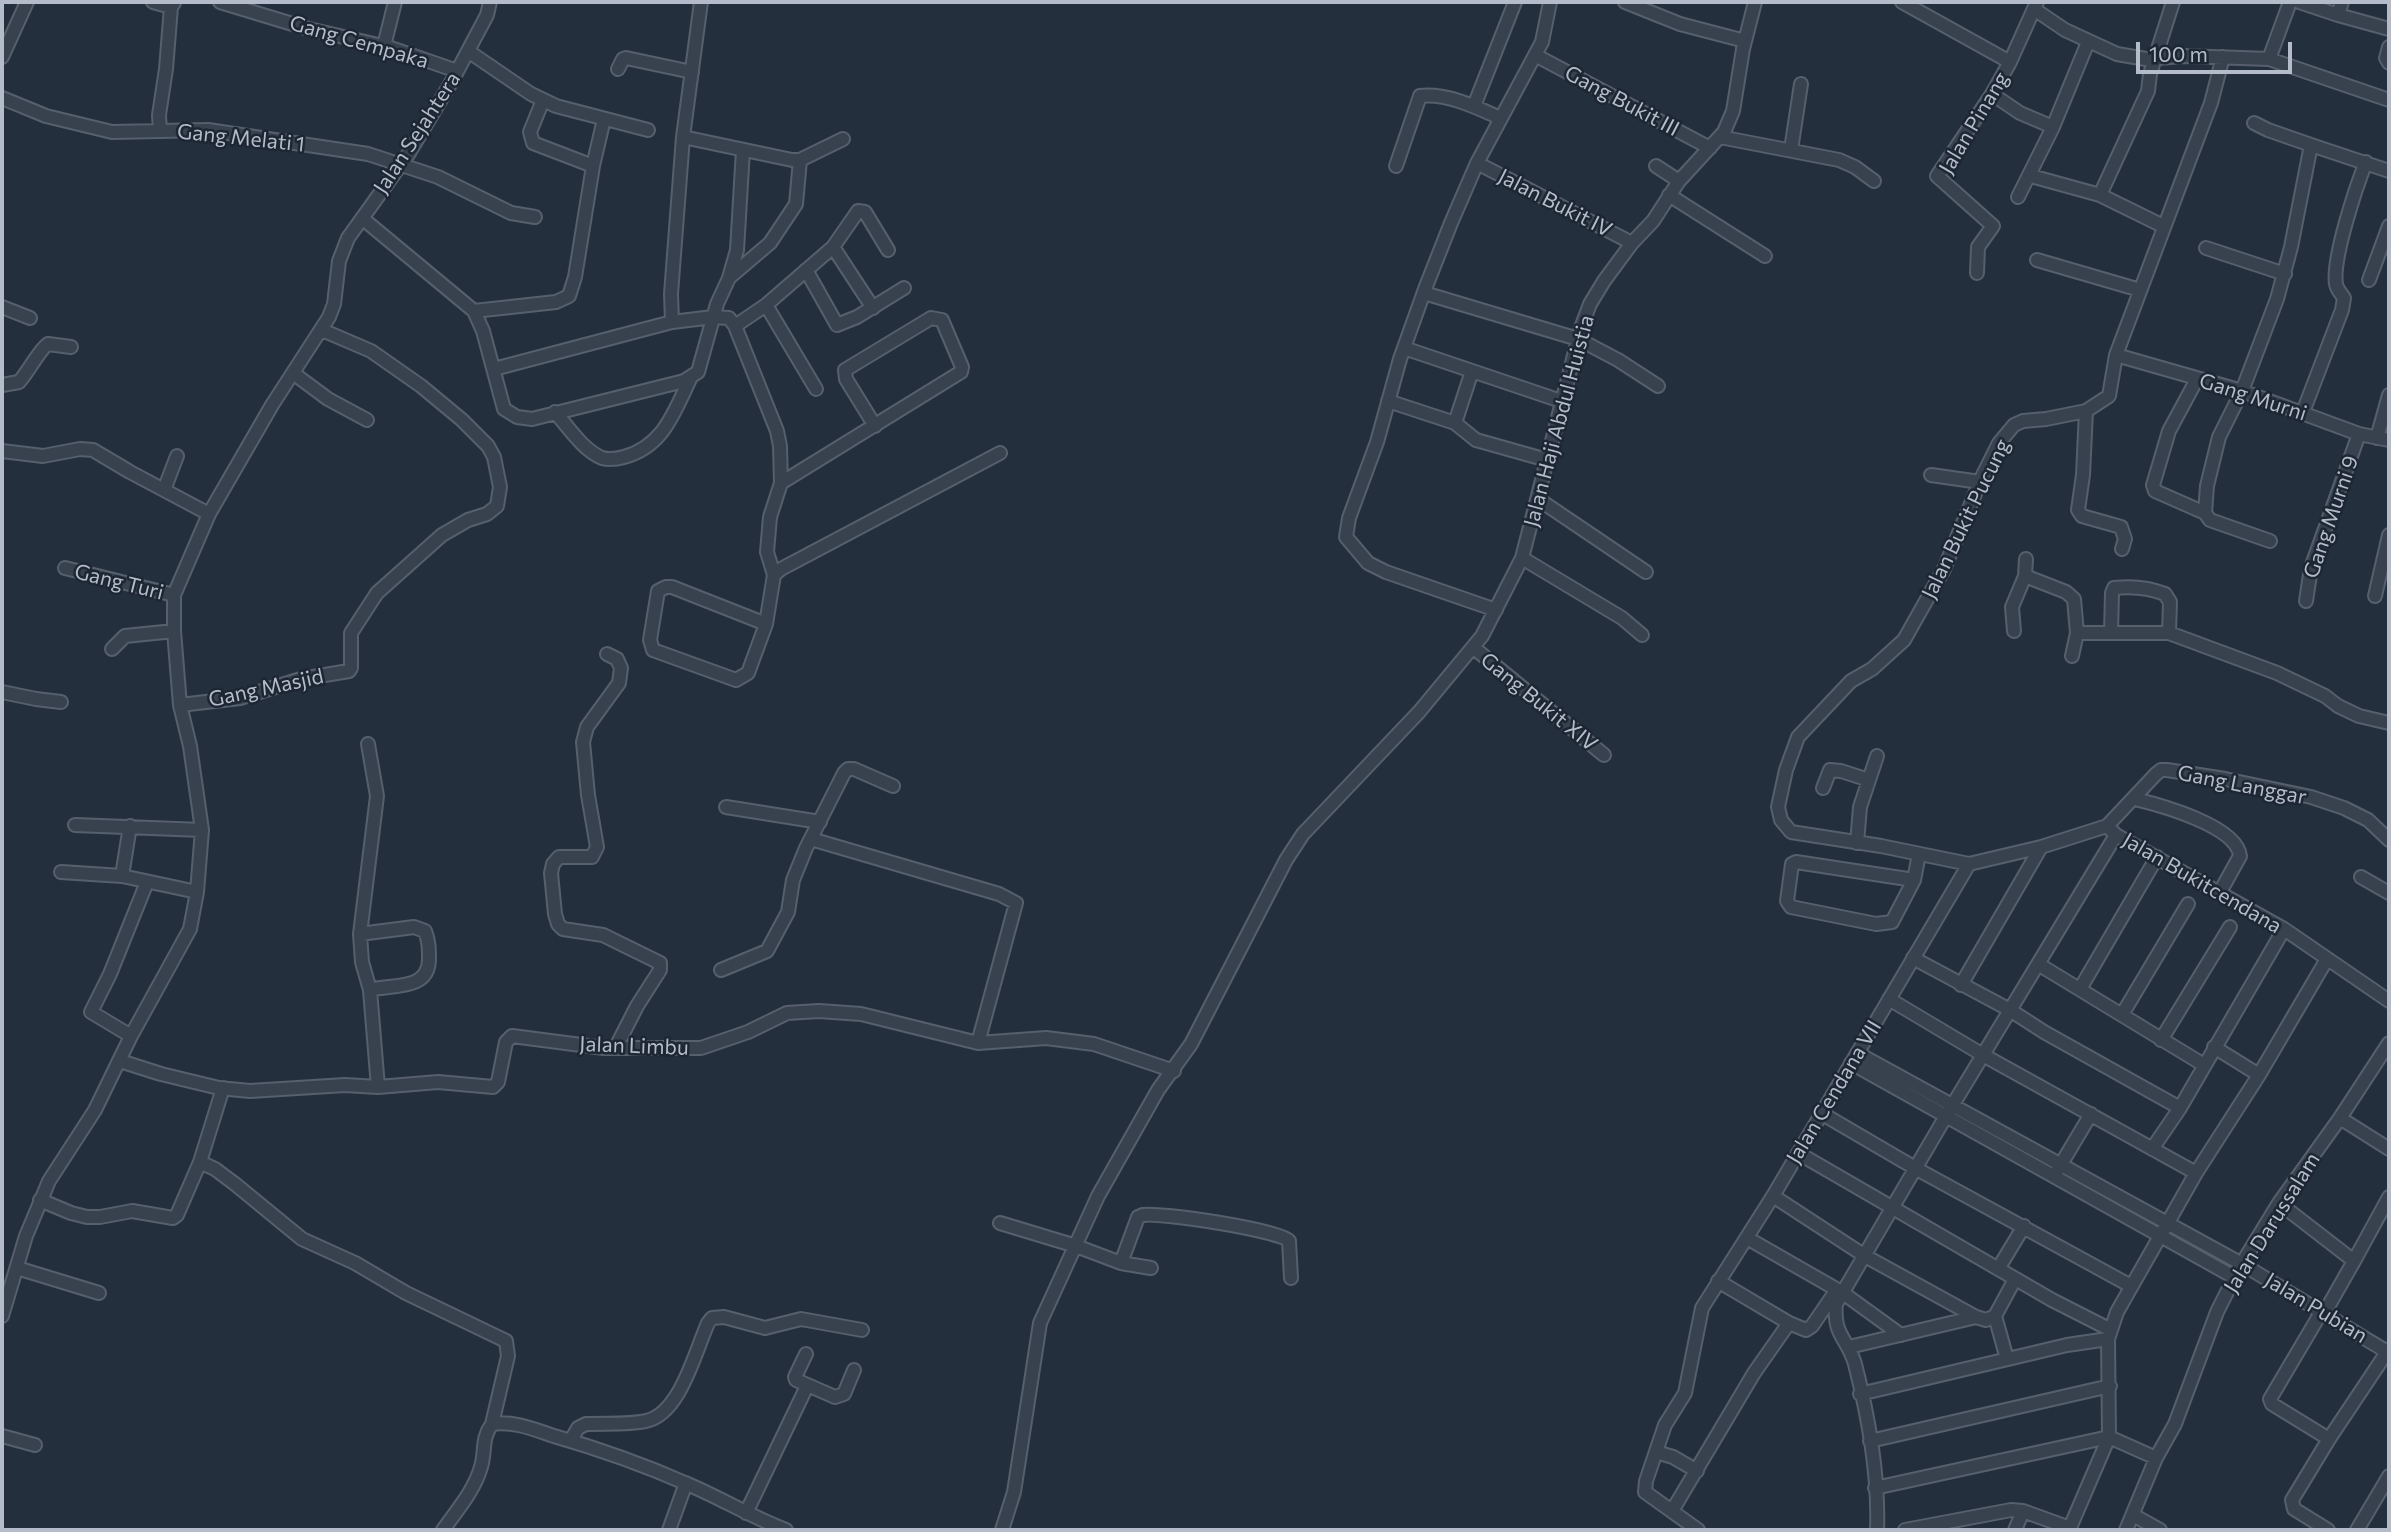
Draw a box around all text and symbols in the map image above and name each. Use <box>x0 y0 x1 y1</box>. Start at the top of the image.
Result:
street label: Gang Cempaka <box>287 10 431 74</box>
scale bar <box>2139 28 2295 72</box>
text: 100 m <box>2149 41 2208 66</box>
street label: Gang Bukit III <box>1560 60 1684 142</box>
street label: Jalan Sejahtera <box>368 67 466 199</box>
street label: Jalan Pinang <box>1934 67 2014 179</box>
street label: Gang Melati 1 <box>176 119 306 157</box>
street label: Jalan Bukit IV <box>1494 164 1616 242</box>
street label: Jalan Haji Abdul Huistia <box>1519 312 1599 530</box>
street label: Gang Murni <box>2196 368 2310 426</box>
street label: Jalan Bukit Pucung <box>1916 435 2016 603</box>
street label: Gang Murni 9 <box>2298 452 2364 582</box>
street label: Gang Turi <box>72 559 166 605</box>
street label: Gang Bukit XIV <box>1475 647 1603 757</box>
street label: Gang Masjid <box>206 663 326 713</box>
street label: Gang Langgar <box>2175 760 2309 810</box>
street label: Jalan Bukitcendana <box>2118 827 2286 939</box>
street label: Jalan Cendana VII <box>1781 1016 1887 1168</box>
street label: Jalan Limbu <box>579 1031 689 1061</box>
street label: Jalan Darussalam <box>2219 1148 2325 1298</box>
street label: Jalan Pubian <box>2260 1268 2372 1348</box>

